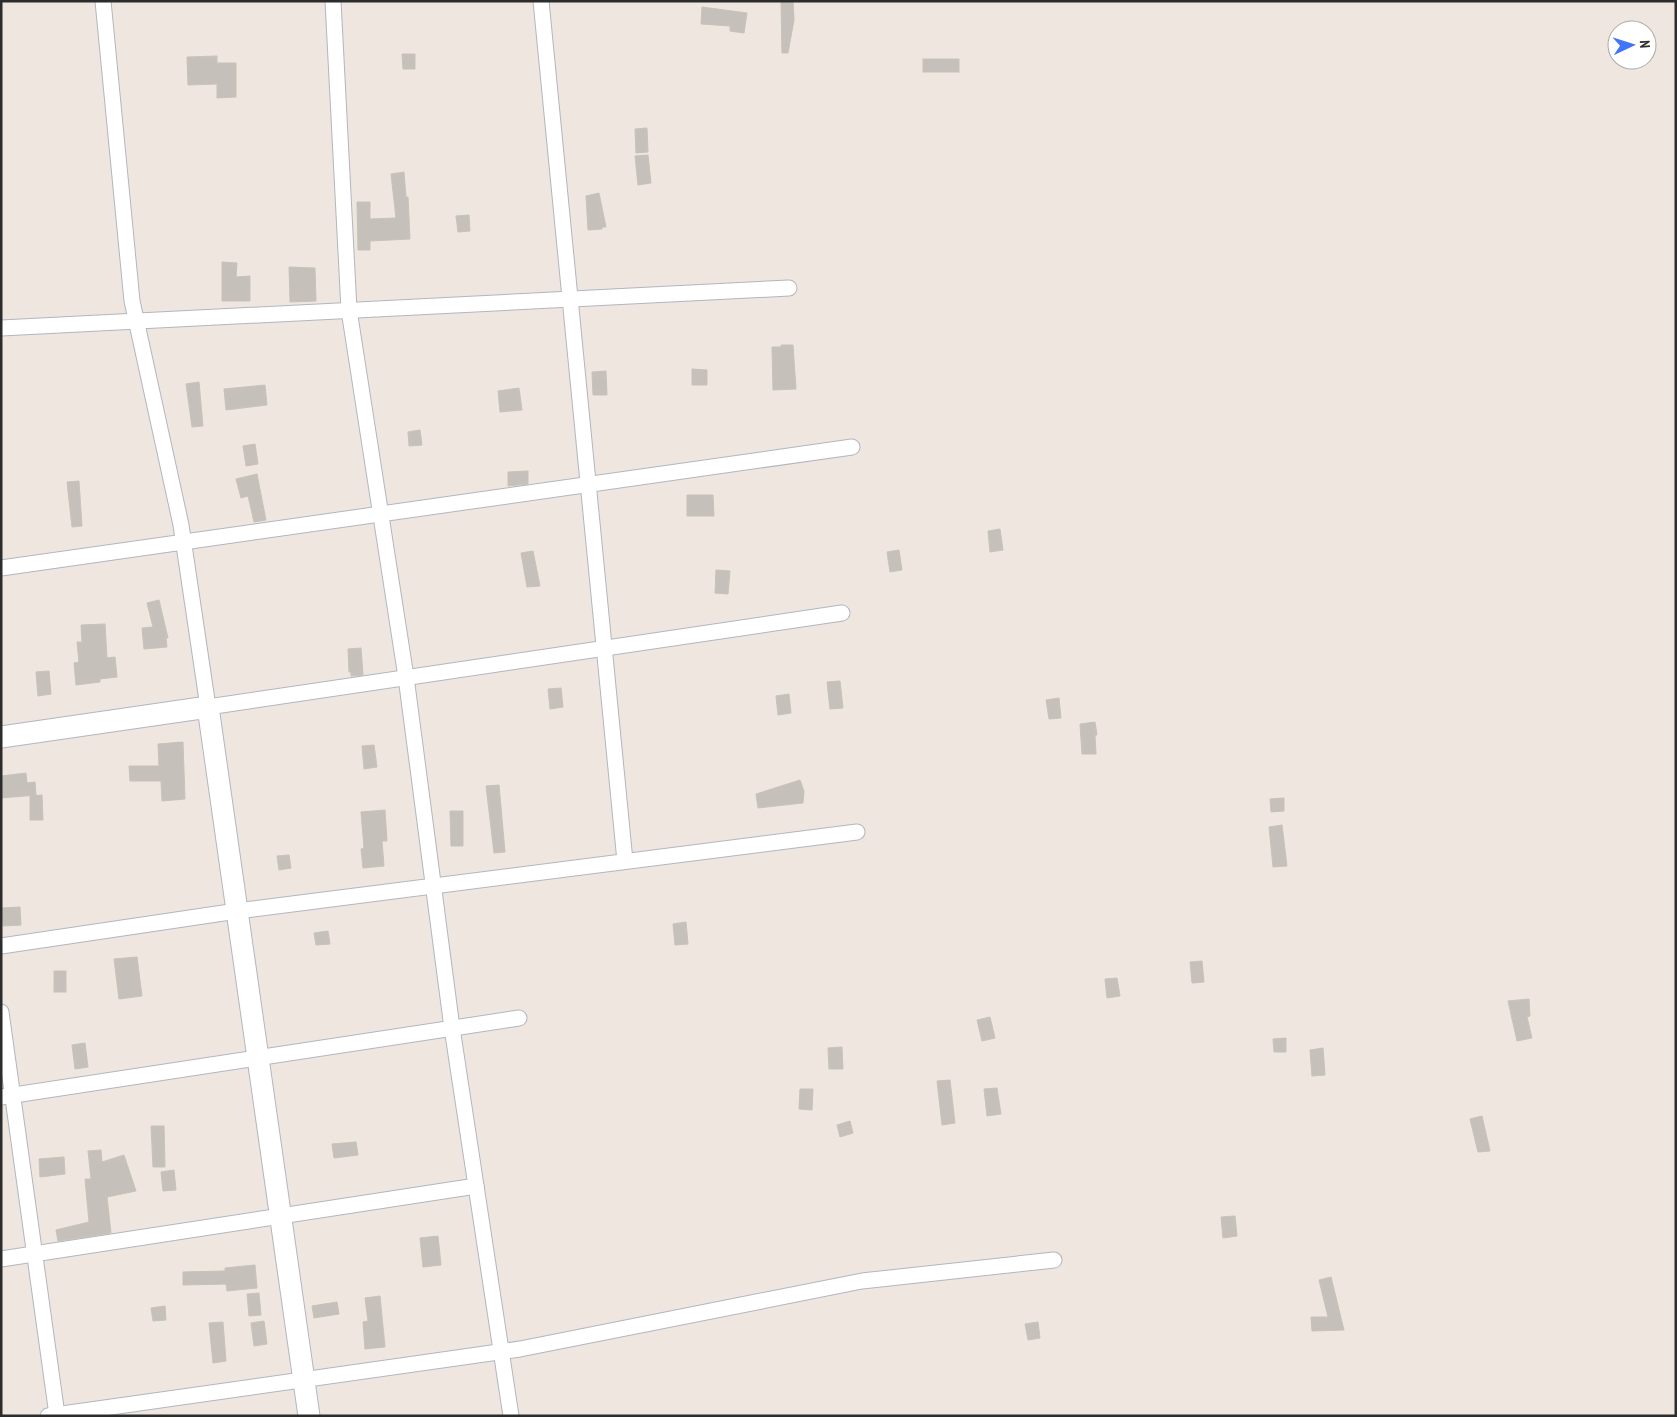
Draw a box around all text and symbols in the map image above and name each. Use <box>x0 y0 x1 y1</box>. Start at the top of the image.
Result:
north arrow <box>1607 20 1657 70</box>
text: N <box>1636 40 1654 48</box>

